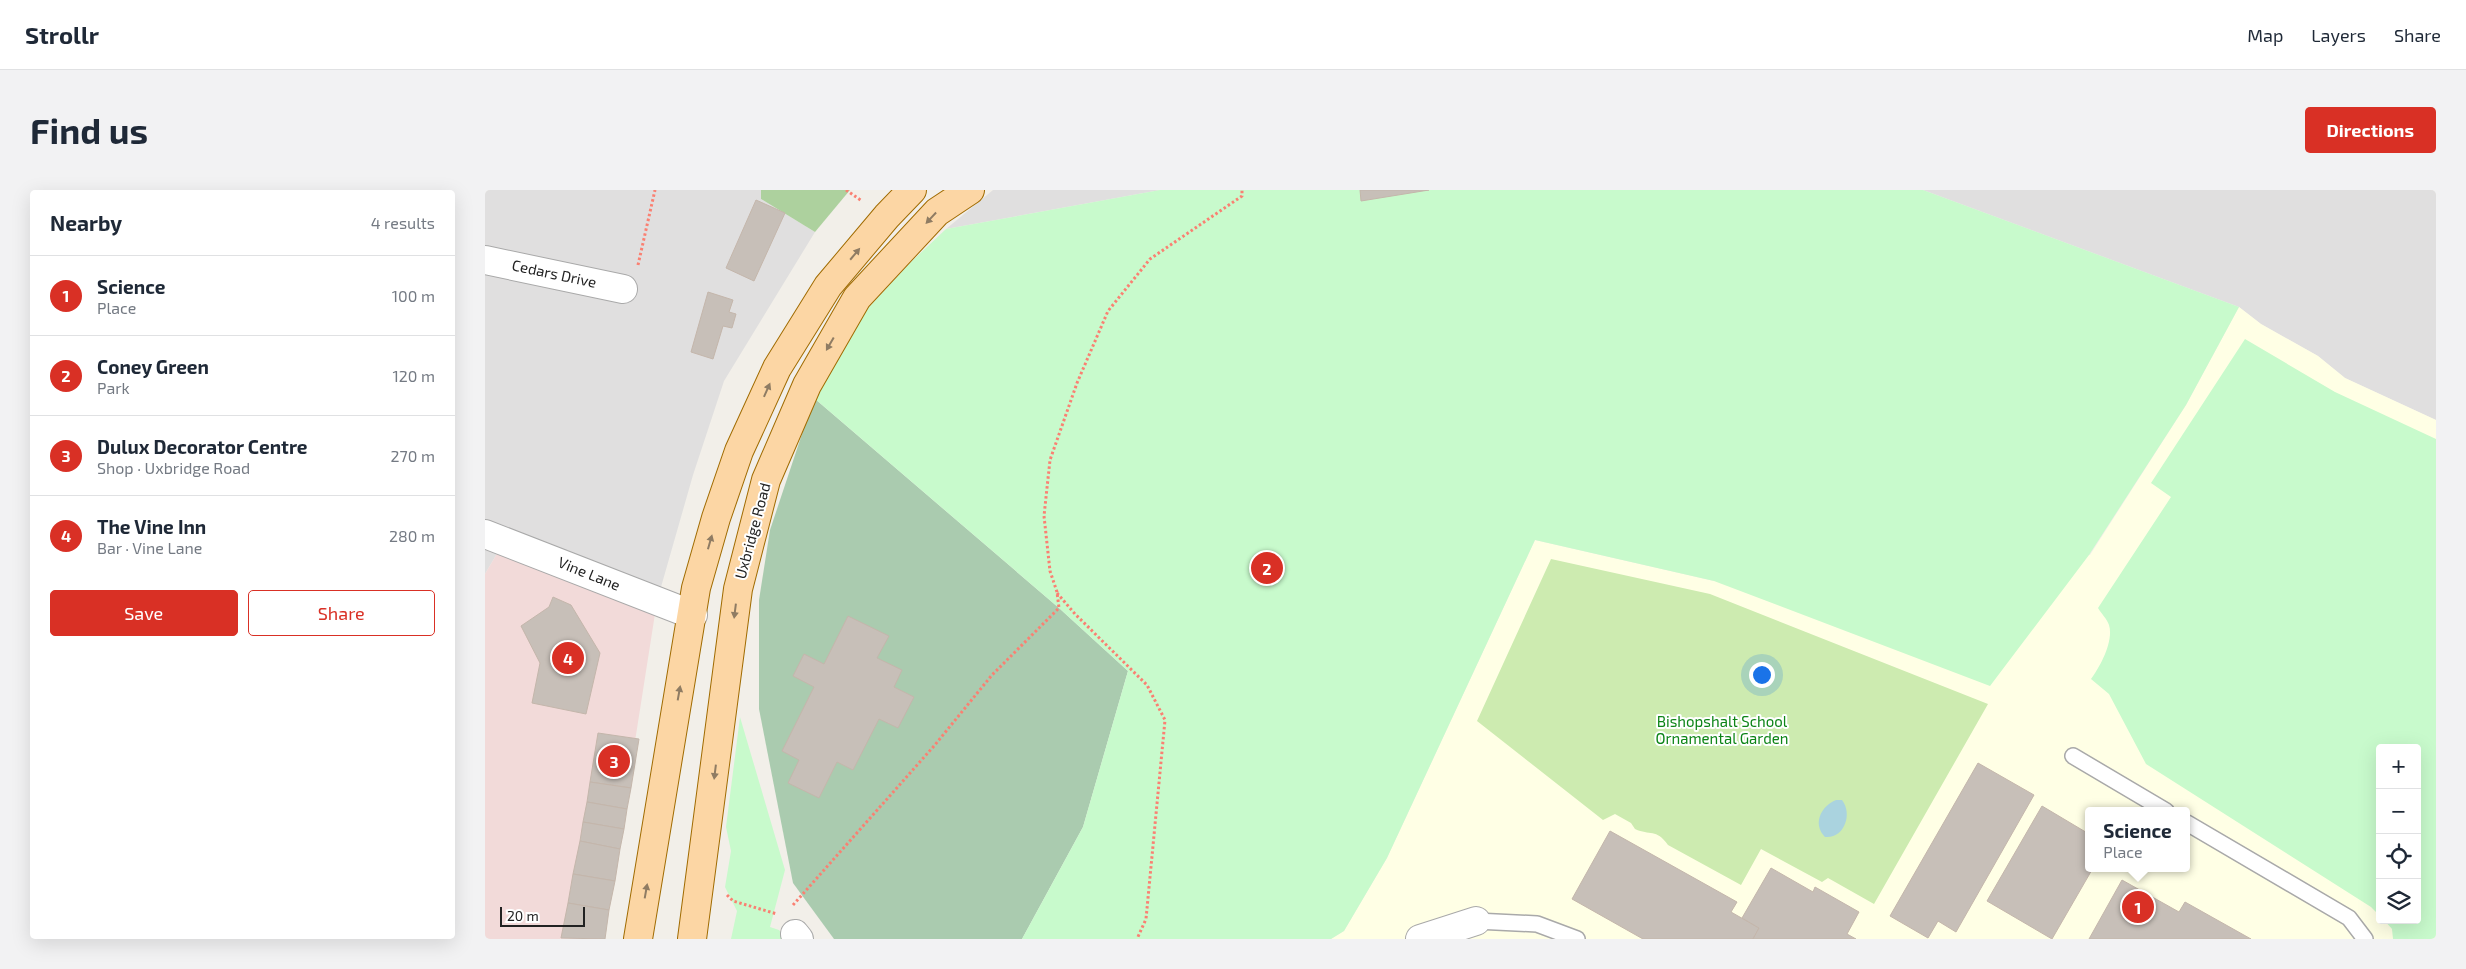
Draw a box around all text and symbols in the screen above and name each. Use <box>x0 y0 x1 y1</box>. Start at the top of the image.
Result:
text: Strollr <box>25 20 99 49</box>
text: Map <box>2247 24 2283 46</box>
text: Layers <box>2311 24 2366 46</box>
text: Share <box>2394 24 2441 46</box>
button: Directions <box>2305 107 2436 153</box>
text: Find us <box>30 109 148 151</box>
text: Nearby <box>50 210 122 235</box>
one-way arrow <box>925 212 937 224</box>
text: 4 results <box>371 213 435 232</box>
one-way arrow <box>849 248 860 260</box>
street label: Cedars Drive <box>510 255 598 291</box>
text: Science <box>97 275 165 298</box>
text: 1 <box>63 286 69 305</box>
text: 100 m <box>392 286 435 305</box>
text: Place <box>97 298 136 317</box>
one-way arrow <box>825 338 834 351</box>
text: Coney Green <box>97 355 209 378</box>
text: 2 <box>61 366 71 385</box>
text: 120 m <box>392 366 435 385</box>
text: Park <box>97 378 130 397</box>
one-way arrow <box>763 383 771 397</box>
text: Dulux Decorator Centre <box>97 435 308 458</box>
text: 3 <box>61 446 71 465</box>
text: 270 m <box>391 446 435 465</box>
text: Shop · Uxbridge Road <box>97 458 250 477</box>
street label: Uxbridge Road <box>731 481 774 581</box>
text: The Vine Inn <box>97 515 206 538</box>
text: 4 <box>61 526 71 545</box>
text: 280 m <box>389 526 435 545</box>
one-way arrow <box>706 534 714 549</box>
text: Bar · Vine Lane <box>97 538 202 557</box>
pin: 2 <box>1251 549 1283 587</box>
street label: Vine Lane <box>556 552 623 594</box>
button: Save <box>50 590 238 636</box>
button: Share <box>248 590 435 636</box>
one-way arrow <box>731 604 739 620</box>
pin: 4 <box>552 639 584 677</box>
your location <box>1749 662 1775 688</box>
one-way arrow <box>675 684 683 700</box>
park label: Bishopshalt School Ornamental Garden <box>1655 712 1789 747</box>
pin: 3 <box>598 742 630 780</box>
map controls <box>2376 744 2421 924</box>
button: + <box>2376 744 2421 789</box>
one-way arrow <box>711 765 719 781</box>
button: − <box>2376 789 2421 834</box>
popup <box>2085 807 2190 872</box>
text: Science <box>2103 819 2172 842</box>
button: locate <box>2376 834 2421 879</box>
text: Place <box>2103 842 2143 861</box>
button: layers <box>2376 879 2421 924</box>
one-way arrow <box>643 883 651 899</box>
pin: 1 <box>2122 888 2154 926</box>
scale bar <box>500 904 585 927</box>
text: 20 m <box>507 907 539 924</box>

